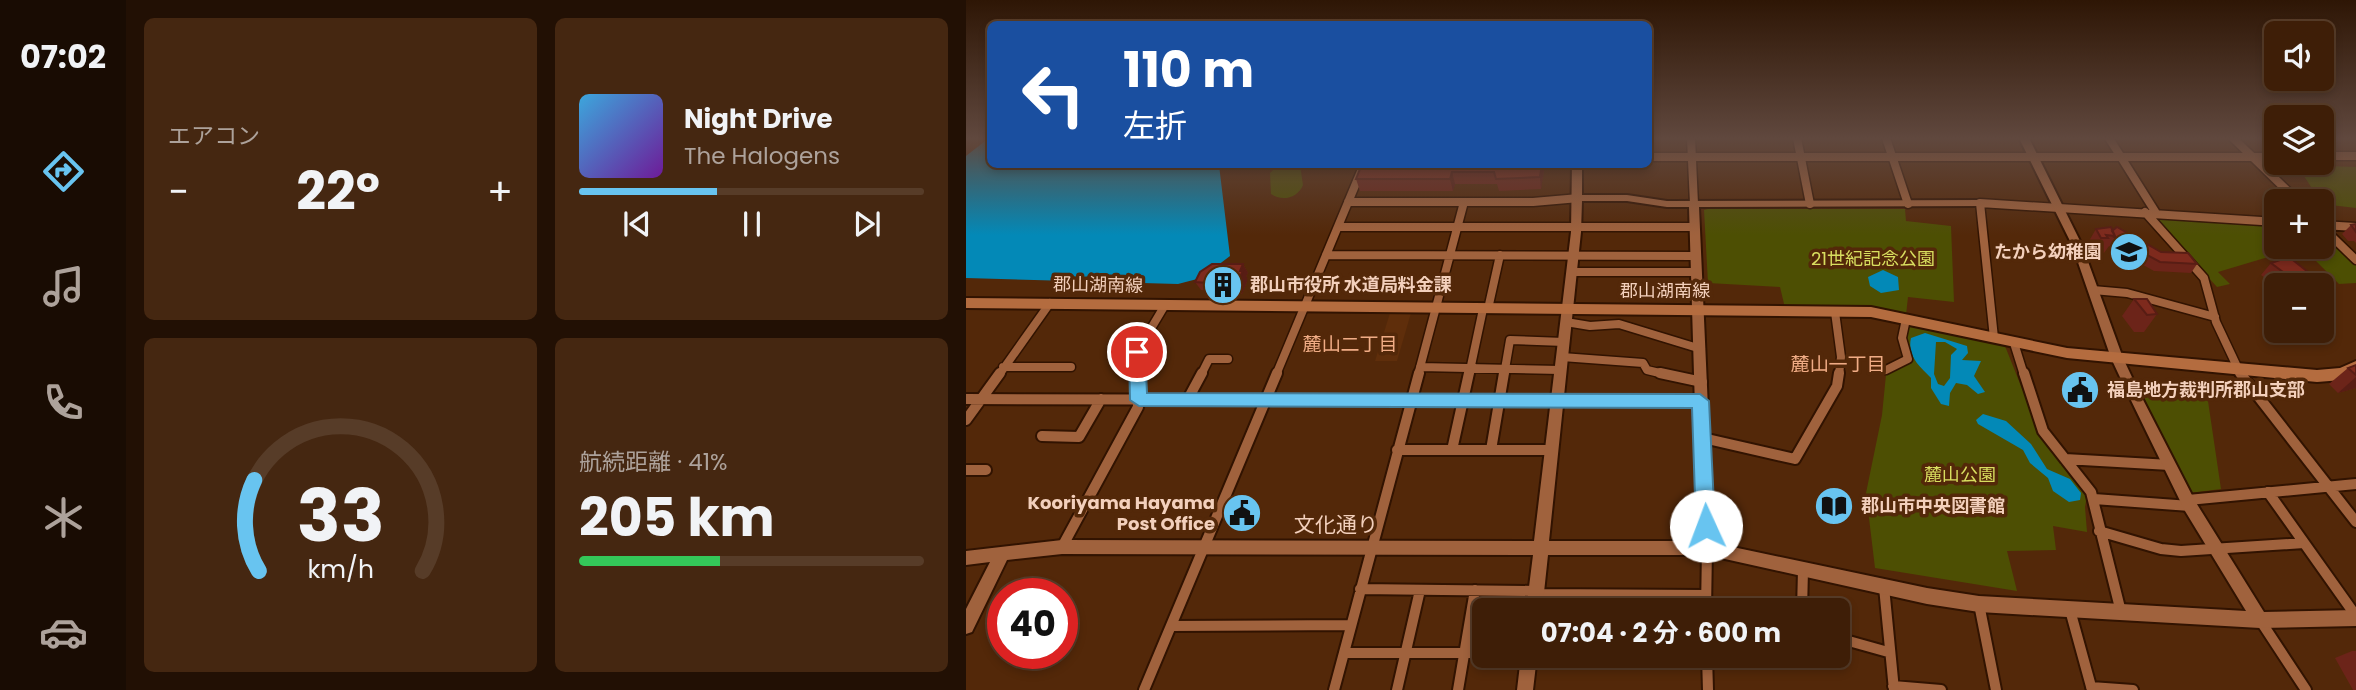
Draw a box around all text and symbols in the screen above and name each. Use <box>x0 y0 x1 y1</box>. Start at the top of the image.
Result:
map controls <box>2264 21 2334 343</box>
button: sound <box>2264 21 2334 91</box>
text: 07:02 <box>20 34 106 79</box>
text: 110 m <box>1123 36 1254 104</box>
icon: left <box>1008 49 1099 140</box>
text: Night Drive <box>684 101 832 137</box>
text: 左折 <box>1123 103 1187 148</box>
button: layers <box>2264 105 2334 175</box>
text: エアコン <box>168 120 260 152</box>
text: The Halogens <box>684 140 840 172</box>
icon: directions <box>39 147 88 196</box>
text: 22° <box>296 155 380 228</box>
text: − <box>168 165 189 218</box>
text: + <box>487 165 513 218</box>
button: + <box>2264 189 2334 259</box>
icon: previous <box>618 205 656 243</box>
icon: pause <box>733 205 771 243</box>
icon: next <box>848 205 886 243</box>
school or university icon: たから幼稚園 <box>2108 231 2150 273</box>
place label: たから幼稚園 <box>1994 239 2102 264</box>
park label: 21世紀記念公園 <box>1811 246 1935 271</box>
icon: music <box>39 262 88 311</box>
building icon: 郡山市役所 水道局料金課 <box>1202 264 1244 306</box>
street label: 郡山湖南線 <box>1053 271 1143 298</box>
place label: 郡山市役所 水道局料金課 <box>1250 272 1452 297</box>
button: − <box>2264 273 2334 343</box>
street label: 郡山湖南線 <box>1620 278 1710 303</box>
pin <box>1107 322 1167 382</box>
district label: 麓山二丁目 <box>1302 331 1398 358</box>
icon: arrive <box>1118 333 1156 371</box>
district label: 麓山一丁目 <box>1790 351 1886 378</box>
public building icon: 福島地方裁判所郡山支部 <box>2059 369 2101 411</box>
place label: 福島地方裁判所郡山支部 <box>2107 377 2305 402</box>
icon: phone <box>39 378 88 427</box>
text: 航続距離 · 41% <box>579 446 727 478</box>
park label: 麓山公園 <box>1924 462 1996 487</box>
text: 33 <box>296 465 385 566</box>
text: 205 km <box>579 481 775 554</box>
library icon: 郡山市中央図書館 <box>1813 485 1855 527</box>
position arrow <box>1669 489 1743 563</box>
place label: Kooriyama Hayama Post Office <box>1028 490 1215 536</box>
public building icon: Kooriyama Hayama Post Office <box>1221 492 1263 534</box>
icon: climate <box>39 493 88 542</box>
place label: 郡山市中央図書館 <box>1861 493 2005 518</box>
street label: 文化通り <box>1294 510 1378 539</box>
text: km/h <box>307 552 374 587</box>
speed limit sign: 40 <box>987 578 1078 669</box>
icon: car <box>39 608 88 657</box>
text: 07:04 · 2 分 · 600 m <box>1541 615 1781 651</box>

